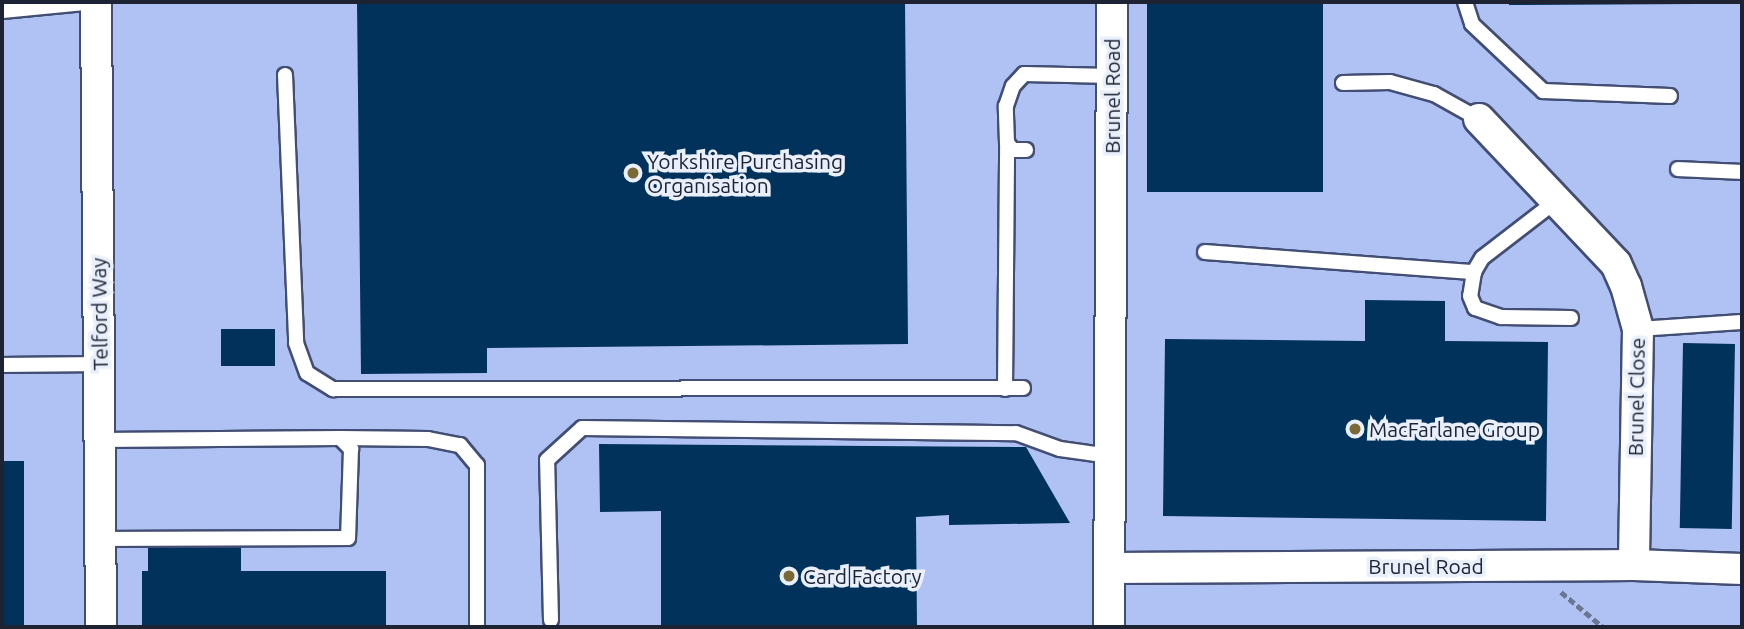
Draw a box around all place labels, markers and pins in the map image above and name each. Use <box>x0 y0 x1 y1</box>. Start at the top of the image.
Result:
place label: Yorkshire Purchasing Organisation <box>647 148 843 198</box>
marker: Yorkshire Purchasing Organisation <box>625 165 641 181</box>
place label: MacFarlane Group <box>1369 416 1540 442</box>
marker: MacFarlane Group <box>1347 421 1363 437</box>
place label: Card Factory <box>803 563 922 589</box>
marker: Card Factory <box>781 568 797 584</box>

